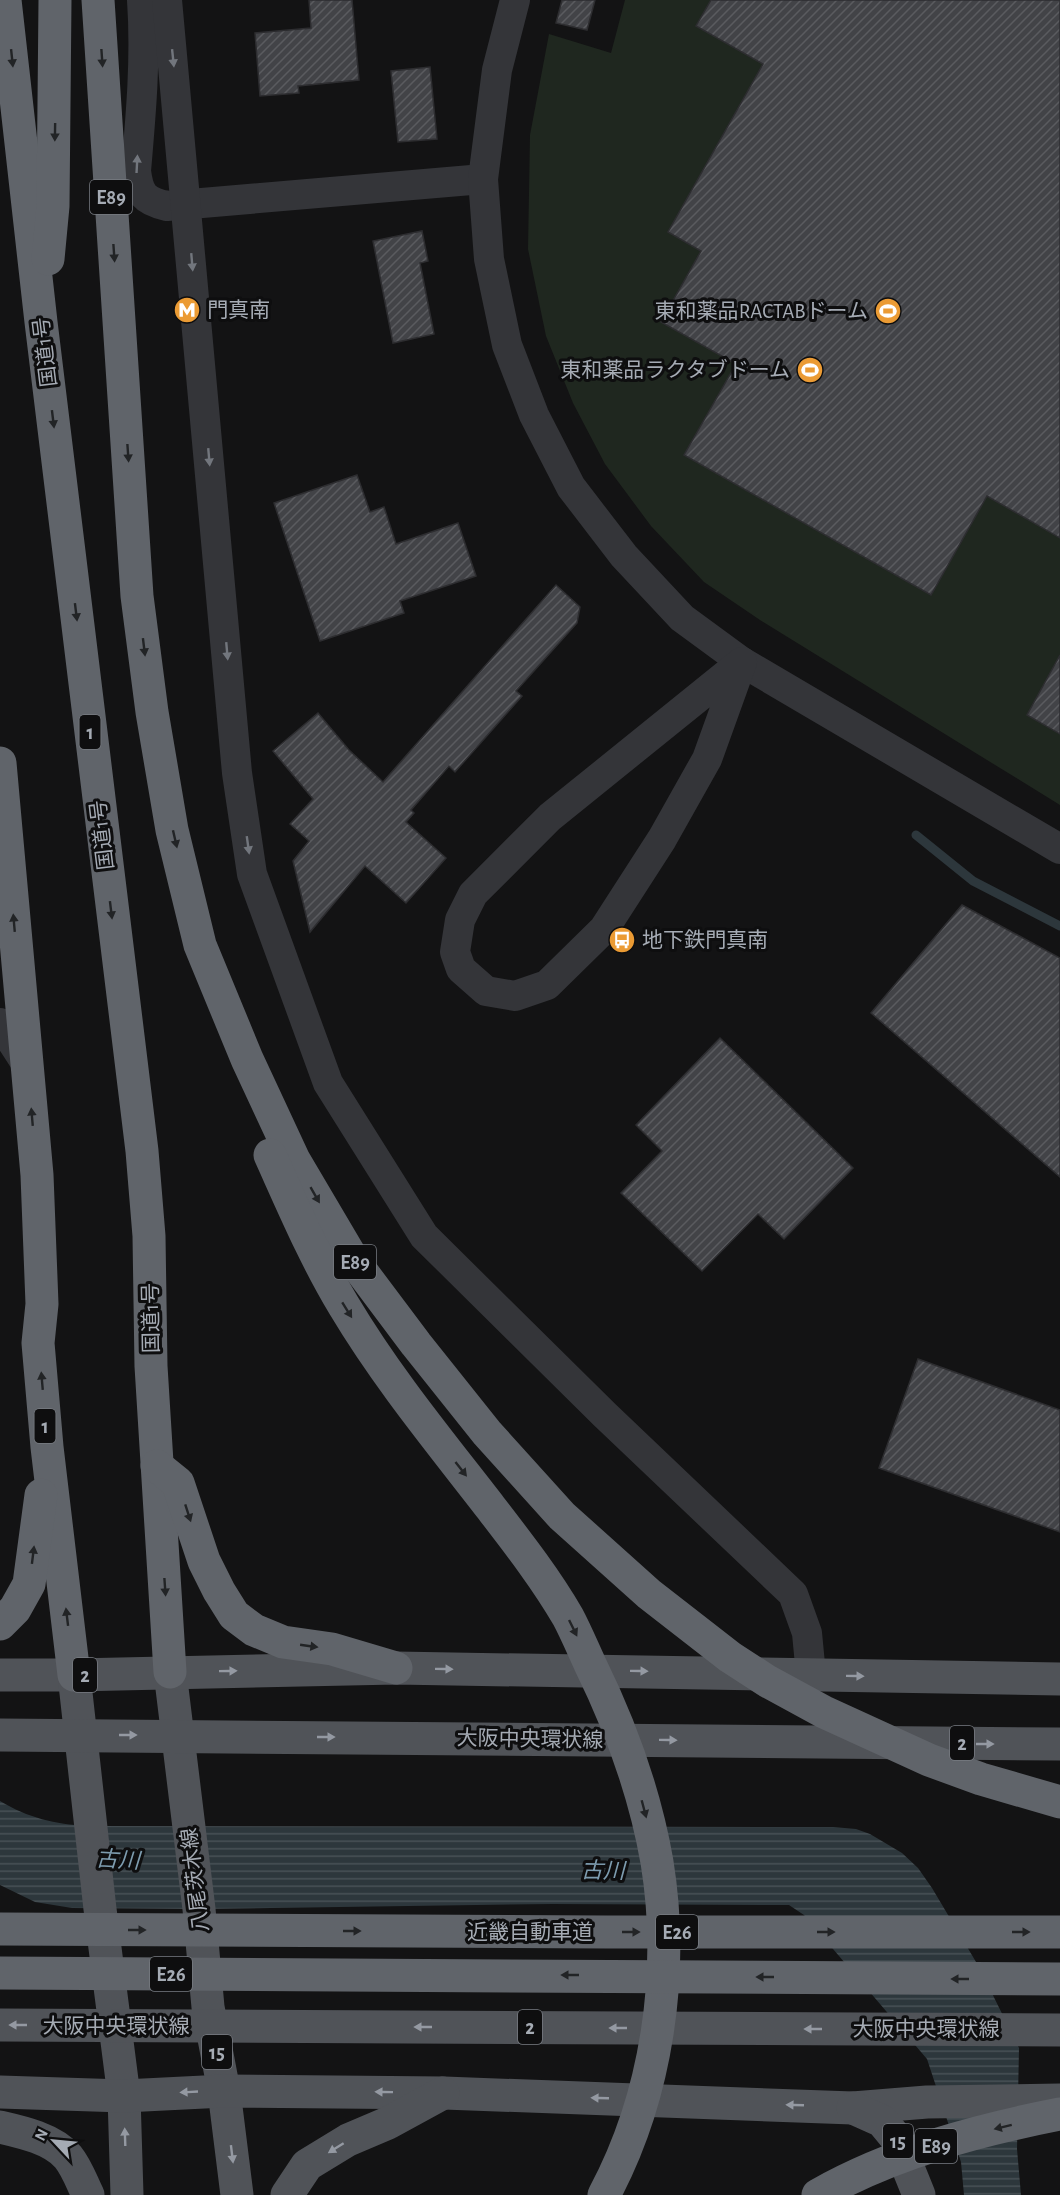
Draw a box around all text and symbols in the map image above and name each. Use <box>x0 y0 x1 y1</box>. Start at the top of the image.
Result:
one-way arrow <box>7 49 17 68</box>
one-way arrow <box>97 49 106 68</box>
one-way arrow <box>168 49 178 68</box>
one-way arrow <box>50 122 59 141</box>
one-way arrow <box>133 154 142 173</box>
road number: E89 <box>90 180 132 214</box>
one-way arrow <box>110 243 119 262</box>
one-way arrow <box>187 253 197 272</box>
metro station icon: 門真南 <box>172 295 202 325</box>
sports icon: 東和薬品RACTABドーム <box>873 296 903 326</box>
place label: 門真南 <box>207 299 270 321</box>
place label: 東和薬品RACTABドーム <box>655 300 868 322</box>
street label: 国道1号 <box>30 316 60 388</box>
sports icon: 東和薬品ラクタブドーム <box>795 355 825 385</box>
place label: 東和薬品ラクタブドーム <box>560 358 790 381</box>
one-way arrow <box>48 409 58 428</box>
one-way arrow <box>123 443 132 462</box>
one-way arrow <box>204 447 214 466</box>
one-way arrow <box>71 603 81 622</box>
one-way arrow <box>139 637 148 656</box>
one-way arrow <box>222 641 232 660</box>
road number: 1 <box>80 715 100 749</box>
street label: 国道1号 <box>87 799 117 871</box>
one-way arrow <box>170 830 180 849</box>
one-way arrow <box>243 835 252 854</box>
one-way arrow <box>107 901 116 920</box>
one-way arrow <box>9 913 19 932</box>
bus stop icon: 地下鉄門真南 <box>607 925 637 955</box>
place label: 地下鉄門真南 <box>642 929 768 951</box>
one-way arrow <box>27 1108 37 1127</box>
one-way arrow <box>310 1187 320 1204</box>
road number: E89 <box>334 1245 376 1279</box>
street label: 国道1号 <box>139 1283 163 1353</box>
one-way arrow <box>342 1302 353 1318</box>
one-way arrow <box>37 1372 46 1391</box>
road number: 1 <box>34 1409 56 1443</box>
one-way arrow <box>454 1461 466 1476</box>
one-way arrow <box>184 1504 193 1522</box>
one-way arrow <box>28 1545 38 1564</box>
one-way arrow <box>160 1578 169 1597</box>
one-way arrow <box>62 1607 72 1626</box>
one-way arrow <box>568 1619 577 1636</box>
one-way arrow <box>299 1641 318 1650</box>
road number: 2 <box>73 1658 97 1692</box>
one-way arrow <box>435 1664 454 1673</box>
one-way arrow <box>219 1666 238 1675</box>
one-way arrow <box>630 1667 649 1676</box>
one-way arrow <box>846 1671 865 1681</box>
road number: 2 <box>950 1726 974 1760</box>
street label: 大阪中央環状線 <box>456 1727 604 1751</box>
one-way arrow <box>119 1730 138 1740</box>
one-way arrow <box>316 1732 335 1742</box>
one-way arrow <box>658 1735 677 1745</box>
one-way arrow <box>976 1739 995 1749</box>
one-way arrow <box>640 1800 650 1818</box>
street label: 八尾茨木線 <box>178 1827 212 1933</box>
water label: 古川 <box>95 1847 143 1872</box>
water label: 古川 <box>581 1859 627 1882</box>
road number: E26 <box>656 1915 698 1949</box>
street label: 近畿自動車道 <box>467 1921 593 1943</box>
one-way arrow <box>128 1925 147 1935</box>
one-way arrow <box>342 1926 361 1936</box>
one-way arrow <box>621 1927 640 1937</box>
one-way arrow <box>816 1927 835 1937</box>
one-way arrow <box>1011 1927 1030 1937</box>
road number: E26 <box>150 1957 192 1991</box>
one-way arrow <box>560 1970 579 1980</box>
one-way arrow <box>755 1972 774 1982</box>
one-way arrow <box>950 1974 969 1983</box>
road number: 2 <box>518 2010 542 2044</box>
street label: 大阪中央環状線 <box>43 2015 190 2037</box>
street label: 大阪中央環状線 <box>853 2018 1000 2040</box>
one-way arrow <box>8 2020 27 2030</box>
one-way arrow <box>413 2022 432 2032</box>
one-way arrow <box>608 2023 627 2033</box>
one-way arrow <box>803 2024 822 2034</box>
road number: 15 <box>202 2035 232 2069</box>
one-way arrow <box>374 2087 393 2097</box>
one-way arrow <box>179 2088 198 2097</box>
one-way arrow <box>590 2094 609 2103</box>
one-way arrow <box>785 2101 804 2110</box>
north arrow <box>24 2111 84 2171</box>
one-way arrow <box>994 2123 1012 2132</box>
road number: 15 <box>883 2124 913 2158</box>
text: N <box>32 2126 51 2143</box>
one-way arrow <box>120 2127 130 2146</box>
road number: E89 <box>915 2129 957 2163</box>
one-way arrow <box>328 2142 344 2153</box>
one-way arrow <box>227 2145 237 2164</box>

